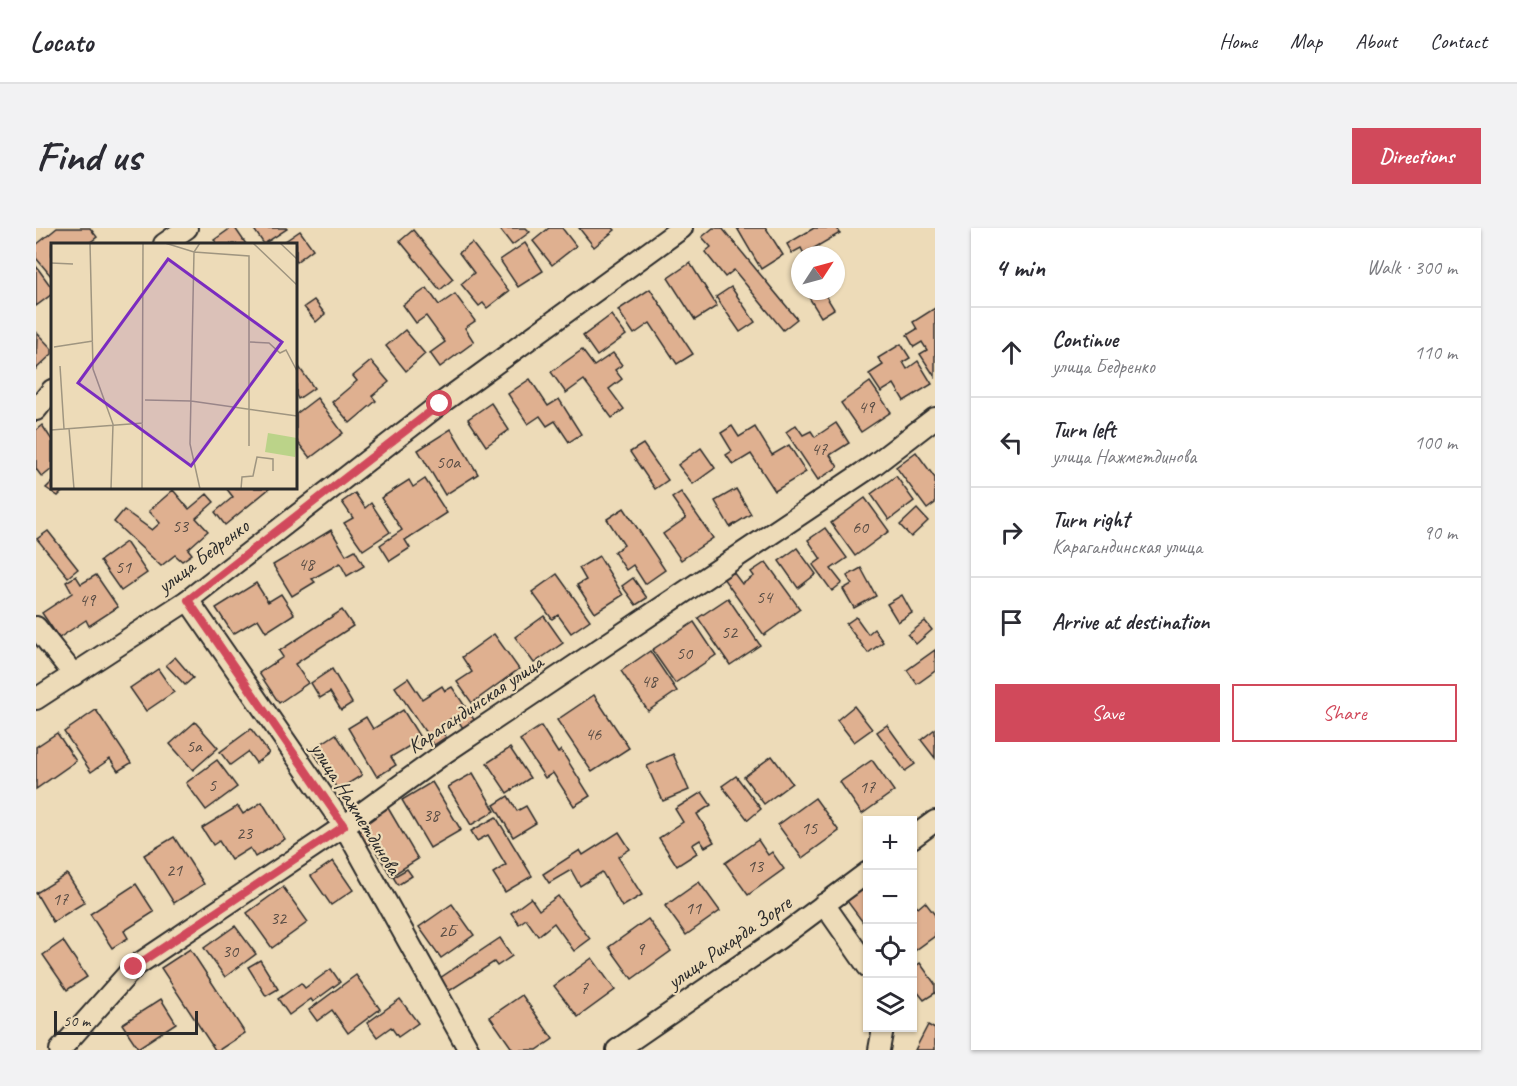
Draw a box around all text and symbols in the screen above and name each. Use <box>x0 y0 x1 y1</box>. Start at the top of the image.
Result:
text: Locato <box>30 24 93 59</box>
text: Home <box>1219 28 1257 54</box>
text: Map <box>1290 28 1322 54</box>
text: About <box>1355 28 1397 54</box>
text: Contact <box>1430 28 1487 54</box>
button: Directions <box>1352 128 1481 184</box>
text: Find us <box>36 130 141 183</box>
inset map <box>51 243 297 489</box>
north arrow <box>791 246 845 300</box>
text: 4 min <box>995 251 1045 284</box>
text: Walk · 300 m <box>1367 255 1457 280</box>
text: Continue <box>1052 326 1118 354</box>
icon: ahead <box>995 336 1028 369</box>
text: 110 m <box>1414 340 1457 365</box>
text: улица Бедренко <box>1052 354 1155 379</box>
route start <box>426 390 452 416</box>
house number: 49 <box>858 396 876 418</box>
text: Turn left <box>1052 416 1116 444</box>
icon: left <box>995 426 1028 459</box>
text: 100 m <box>1414 430 1457 455</box>
house number: 47 <box>811 438 828 460</box>
text: улица Нажметдинова <box>1052 444 1196 469</box>
house number: 50а <box>436 451 461 473</box>
text: Turn right <box>1052 506 1129 534</box>
street label: улица Бедренко <box>150 512 255 600</box>
house number: 53 <box>172 515 190 537</box>
house number: 60 <box>852 516 870 538</box>
icon: right <box>995 516 1028 549</box>
text: 90 m <box>1423 520 1457 545</box>
text: Карагандинская улица <box>1052 534 1202 559</box>
house number: 48 <box>298 553 316 575</box>
house number: 51 <box>115 556 132 578</box>
house number: 54 <box>756 586 774 608</box>
house number: 49 <box>79 589 97 611</box>
icon: arrive <box>995 606 1028 639</box>
text: Arrive at destination <box>1052 608 1209 636</box>
house number: 52 <box>721 621 739 643</box>
house number: 50 <box>676 642 694 664</box>
street label: Карагандинская улица <box>402 648 550 759</box>
house number: 48 <box>641 670 659 692</box>
button: Save <box>995 684 1220 742</box>
button: Share <box>1232 684 1457 742</box>
house number: 46 <box>585 723 602 745</box>
house number: 5а <box>186 735 203 757</box>
street label: улица Нажметдинова <box>304 735 408 880</box>
house number: 5 <box>208 774 217 796</box>
house number: 17 <box>859 776 876 798</box>
house number: 38 <box>423 804 441 826</box>
map controls <box>863 816 917 1032</box>
button: + <box>863 816 917 870</box>
house number: 15 <box>801 817 818 839</box>
house number: 23 <box>236 822 254 844</box>
house number: 13 <box>747 855 765 877</box>
house number: 21 <box>166 859 183 881</box>
button: − <box>863 870 917 924</box>
house number: 17 <box>52 888 69 910</box>
street label: улица Рихарда Зорге <box>660 889 797 996</box>
house number: 11 <box>685 897 702 919</box>
house number: 32 <box>270 907 288 929</box>
house number: 2Б <box>438 920 458 942</box>
button: locate <box>863 924 917 978</box>
house number: 9 <box>636 938 646 960</box>
house number: 30 <box>222 940 240 962</box>
route end <box>120 953 146 979</box>
house number: 7 <box>580 977 589 999</box>
button: layers <box>863 978 917 1032</box>
scale bar <box>54 1008 198 1036</box>
text: 50 m <box>63 1011 90 1031</box>

